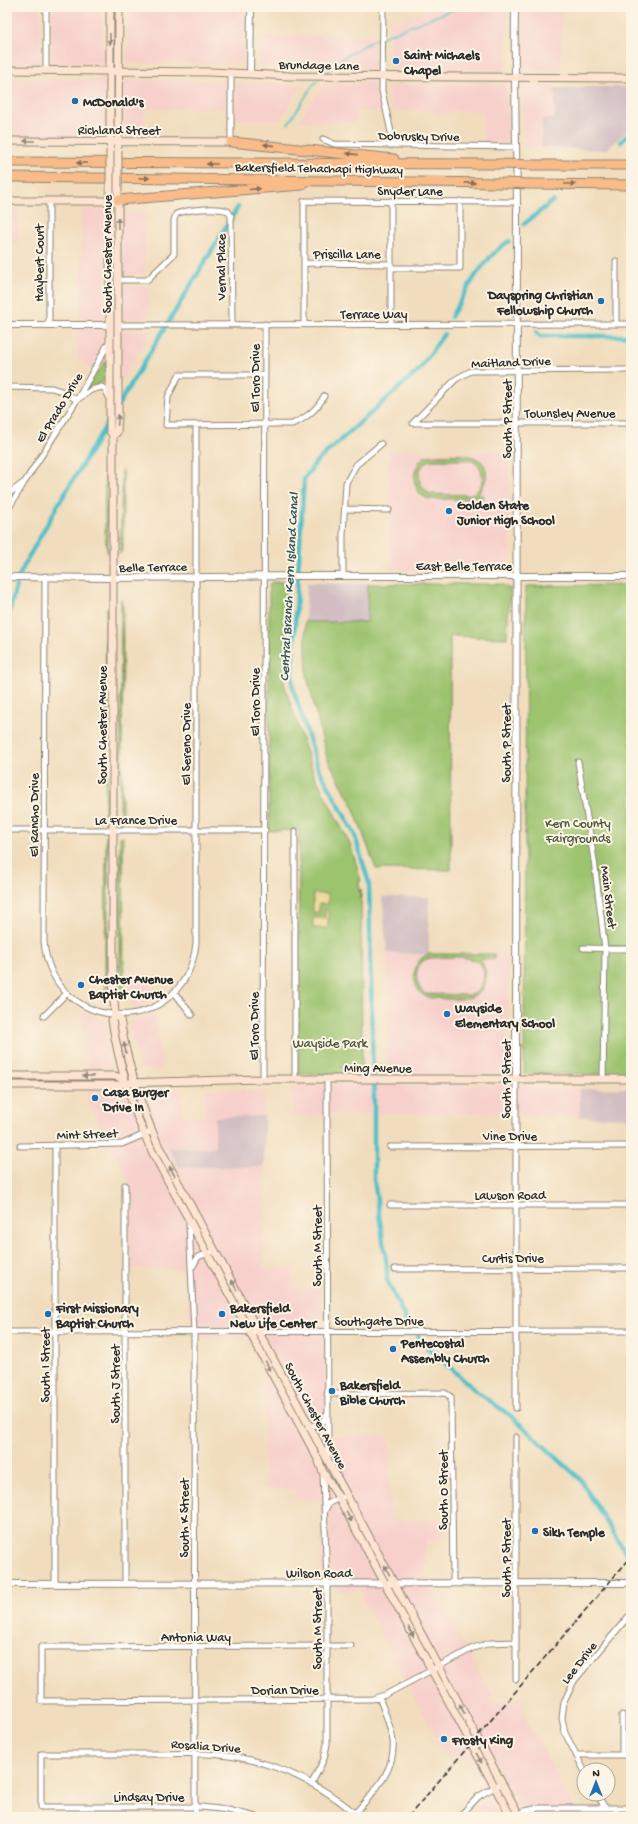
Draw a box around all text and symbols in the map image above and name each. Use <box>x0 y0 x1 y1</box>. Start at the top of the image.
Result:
one-way arrow <box>107 33 113 46</box>
place label: Saint Michaels Chapel <box>403 49 481 80</box>
marker: Saint Michaels Chapel <box>391 56 401 66</box>
street label: Brundage Lane <box>278 58 360 75</box>
marker: McDonald's <box>70 96 80 106</box>
place label: McDonald's <box>83 96 145 111</box>
street label: Richland Street <box>78 124 162 139</box>
street label: Dobrusky Drive <box>377 129 460 146</box>
one-way arrow <box>22 138 35 144</box>
one-way arrow <box>263 142 275 149</box>
one-way arrow <box>346 151 358 158</box>
one-way arrow <box>75 160 88 166</box>
one-way arrow <box>205 161 218 167</box>
street label: Bakersfield Tehachapi Highway <box>234 161 404 178</box>
one-way arrow <box>138 175 151 181</box>
one-way arrow <box>464 180 477 186</box>
one-way arrow <box>564 181 577 187</box>
street label: Snyder Lane <box>377 185 443 200</box>
one-way arrow <box>249 186 261 193</box>
street label: South Chester Avenue <box>101 194 116 313</box>
one-way arrow <box>115 216 121 229</box>
street label: Haybert Court <box>33 223 48 302</box>
street label: Vernal Place <box>215 234 230 301</box>
street label: Priscilla Lane <box>312 248 381 263</box>
place label: Dayspring Christian Fellowship Church <box>487 289 594 320</box>
marker: Dayspring Christian Fellowship Church <box>596 296 606 306</box>
street label: Terrace Way <box>339 308 408 323</box>
street label: El Toro Drive <box>249 343 264 412</box>
street label: Maitland Drive <box>471 355 551 372</box>
street label: El Prado Drive <box>33 370 87 446</box>
street label: South P Street <box>501 378 516 459</box>
street label: Townsley Avenue <box>524 407 616 422</box>
one-way arrow <box>114 414 121 426</box>
water label: Central Branch Kern Island Canal <box>277 492 304 682</box>
place label: Golden State Junior High School <box>456 499 555 529</box>
marker: Golden State Junior High School <box>444 506 454 516</box>
street label: Belle Terrace <box>118 560 188 577</box>
street label: East Belle Terrace <box>416 560 513 575</box>
street label: South Chester Avenue <box>96 665 111 784</box>
street label: El Toro Drive <box>249 667 264 736</box>
street label: El Sereno Drive <box>180 702 195 785</box>
street label: South P Street <box>500 702 515 783</box>
street label: El Rancho Drive <box>28 773 43 857</box>
street label: La France Drive <box>95 814 177 829</box>
park label: Kern County Fairgrounds <box>545 817 612 847</box>
street label: Main Street <box>596 865 619 931</box>
place label: Chester Avenue Baptist Church <box>88 973 175 1004</box>
marker: Chester Avenue Baptist Church <box>76 980 86 990</box>
street label: El Toro Drive <box>248 991 263 1060</box>
place label: Wayside Elementary School <box>454 1002 555 1032</box>
marker: Wayside Elementary School <box>442 1009 452 1019</box>
park label: Wayside Park <box>293 1037 368 1052</box>
street label: South P Street <box>500 1038 515 1119</box>
one-way arrow <box>122 1042 128 1054</box>
street label: Ming Avenue <box>344 1062 412 1077</box>
one-way arrow <box>81 1073 94 1079</box>
place label: Casa Burger Drive In <box>102 1086 170 1116</box>
marker: Casa Burger Drive In <box>90 1093 100 1103</box>
street label: Mint Street <box>56 1127 120 1144</box>
street label: Vine Drive <box>482 1130 537 1145</box>
one-way arrow <box>169 1165 175 1176</box>
street label: Lawson Road <box>474 1189 547 1204</box>
street label: South M Street <box>311 1204 326 1287</box>
street label: Curtis Drive <box>482 1252 544 1267</box>
one-way arrow <box>230 1279 237 1291</box>
place label: Bakersfield New Life Center <box>229 1301 318 1332</box>
place label: First Missionary Baptist Church <box>55 1302 139 1333</box>
marker: First Missionary Baptist Church <box>43 1309 53 1319</box>
marker: Bakersfield New Life Center <box>217 1309 227 1319</box>
street label: Southgate Drive <box>334 1315 424 1330</box>
street label: South I Street <box>39 1326 54 1403</box>
place label: Pentecostal Assembly Church <box>400 1337 490 1367</box>
street label: South J Street <box>109 1343 124 1423</box>
marker: Pentecostal Assembly Church <box>388 1344 398 1354</box>
one-way arrow <box>265 1360 271 1372</box>
street label: South Chester Avenue <box>280 1360 349 1472</box>
place label: Bakersfield Bible Church <box>339 1378 405 1409</box>
marker: Bakersfield Bible Church <box>327 1386 337 1396</box>
street label: South O Street <box>437 1448 452 1530</box>
street label: South K Street <box>178 1477 193 1558</box>
one-way arrow <box>346 1511 353 1523</box>
street label: South P Street <box>500 1517 515 1598</box>
marker: Sikh Temple <box>530 1526 540 1536</box>
place label: Sikh Temple <box>543 1526 606 1542</box>
one-way arrow <box>384 1564 390 1575</box>
street label: Wilson Road <box>286 1567 353 1582</box>
street label: South M Street <box>311 1587 326 1670</box>
one-way arrow <box>408 1626 414 1637</box>
street label: Antonia Way <box>161 1631 232 1646</box>
street label: Lee Drive <box>559 1639 601 1688</box>
street label: Dorian Drive <box>250 1684 319 1699</box>
one-way arrow <box>458 1703 465 1715</box>
marker: Frosty King <box>439 1734 449 1744</box>
place label: Frosty King <box>451 1734 514 1749</box>
street label: Rosalia Drive <box>170 1738 241 1757</box>
one-way arrow <box>476 1753 482 1764</box>
north arrow <box>576 1762 616 1802</box>
text: N <box>592 1768 600 1780</box>
street label: Lindsay Drive <box>113 1791 185 1806</box>

